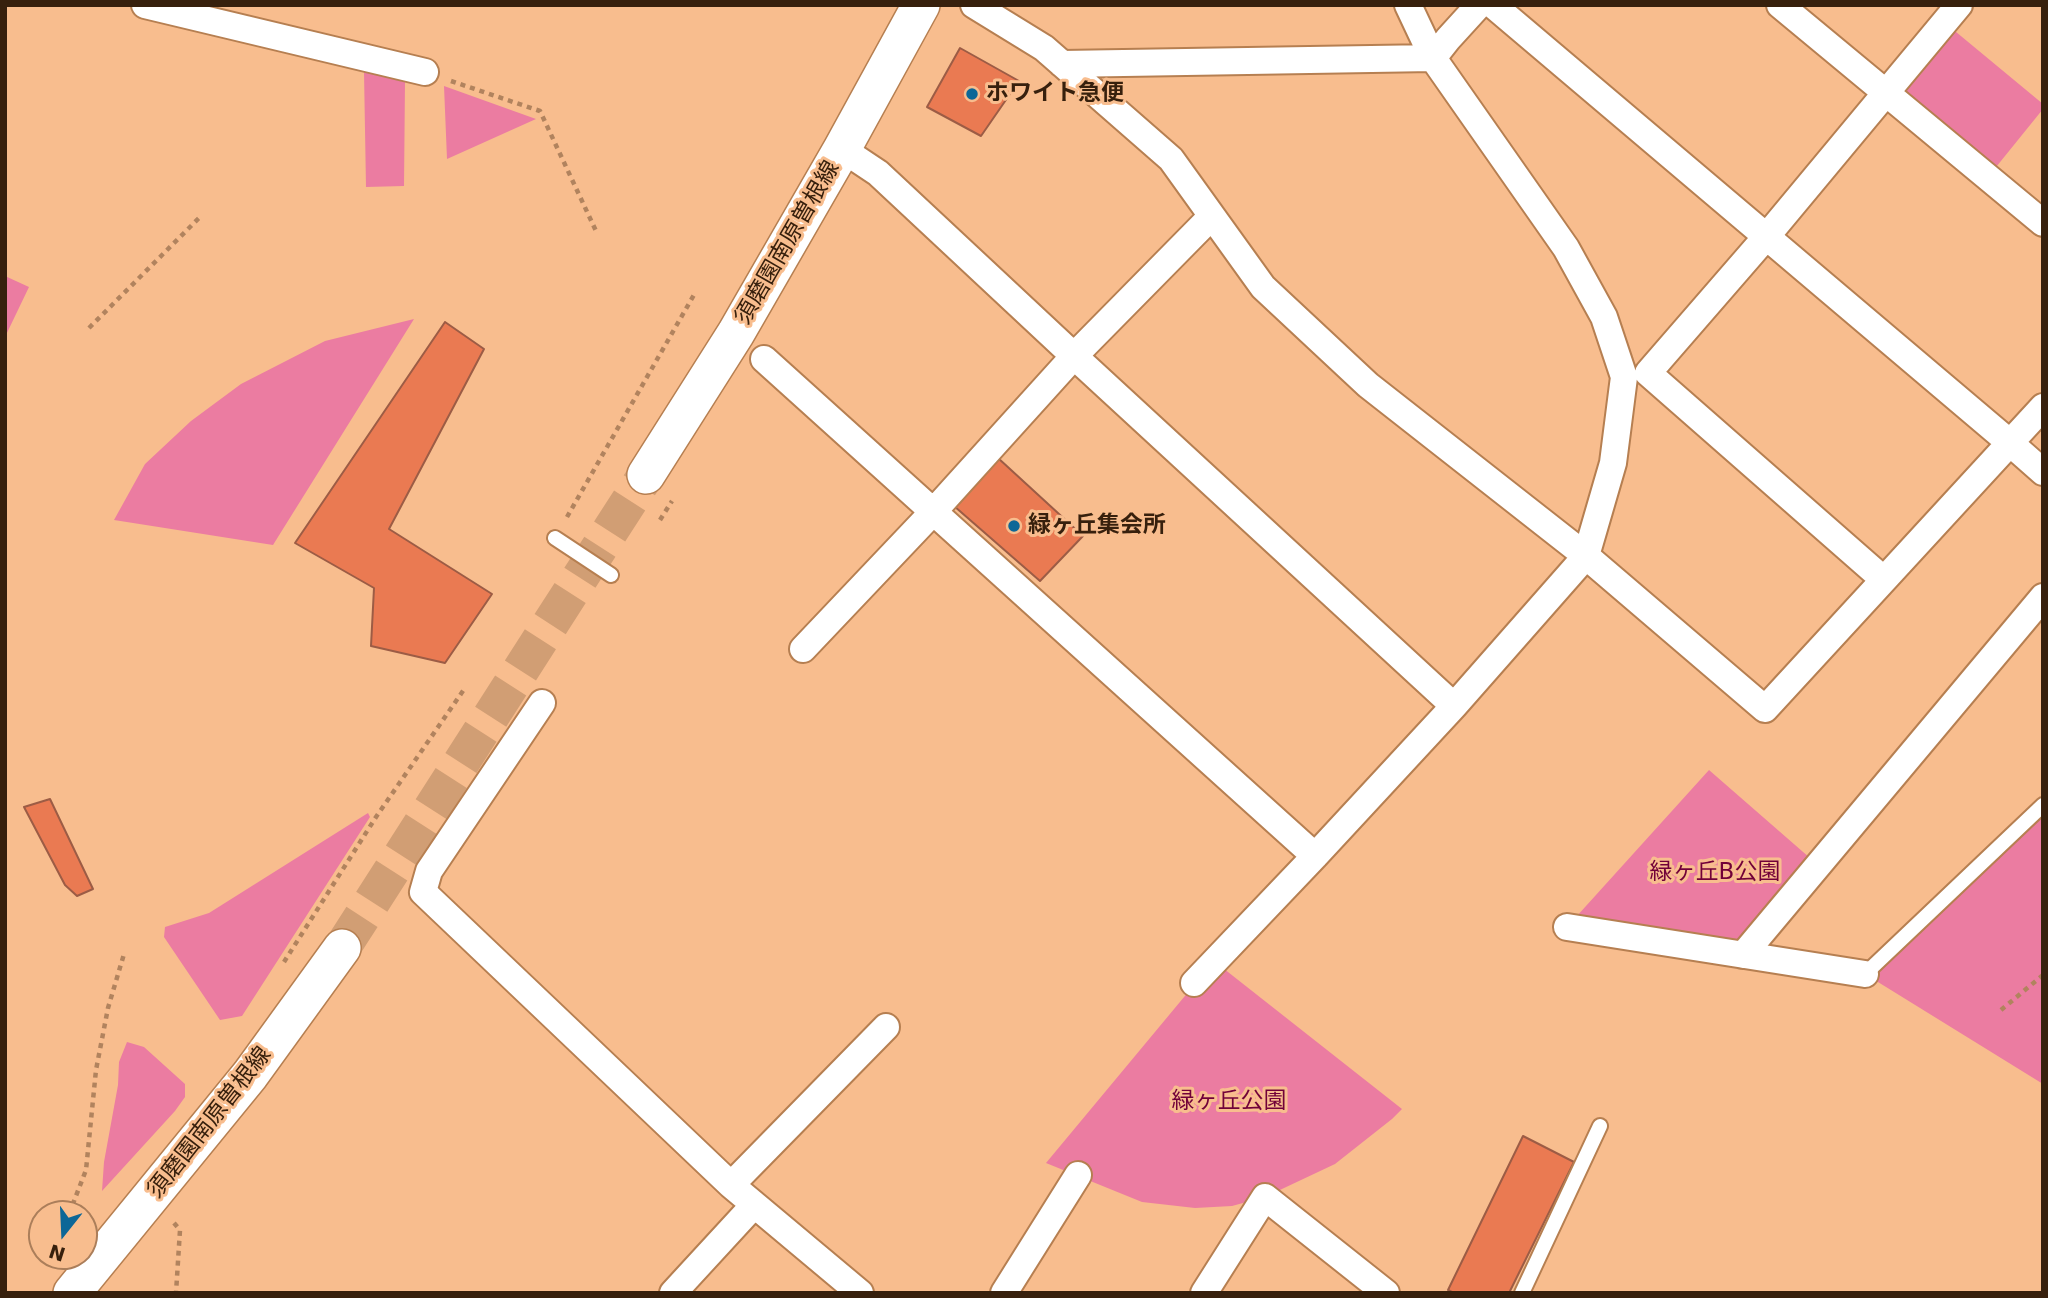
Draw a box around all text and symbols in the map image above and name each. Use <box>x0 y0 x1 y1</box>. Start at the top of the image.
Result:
place label: ホワイト急便 <box>986 80 1124 108</box>
marker: ホワイト急便 <box>964 86 980 102</box>
street label: 須磨園南原曽根線 <box>730 156 846 330</box>
place label: 緑ヶ丘集会所 <box>1028 512 1166 540</box>
marker: 緑ヶ丘集会所 <box>1006 518 1022 534</box>
park label: 緑ヶ丘B公園 <box>1650 859 1780 887</box>
street label: 須磨園南原曽根線 <box>142 1042 278 1204</box>
park label: 緑ヶ丘公園 <box>1172 1088 1286 1116</box>
north arrow <box>28 1200 98 1270</box>
text: N <box>46 1240 68 1266</box>

